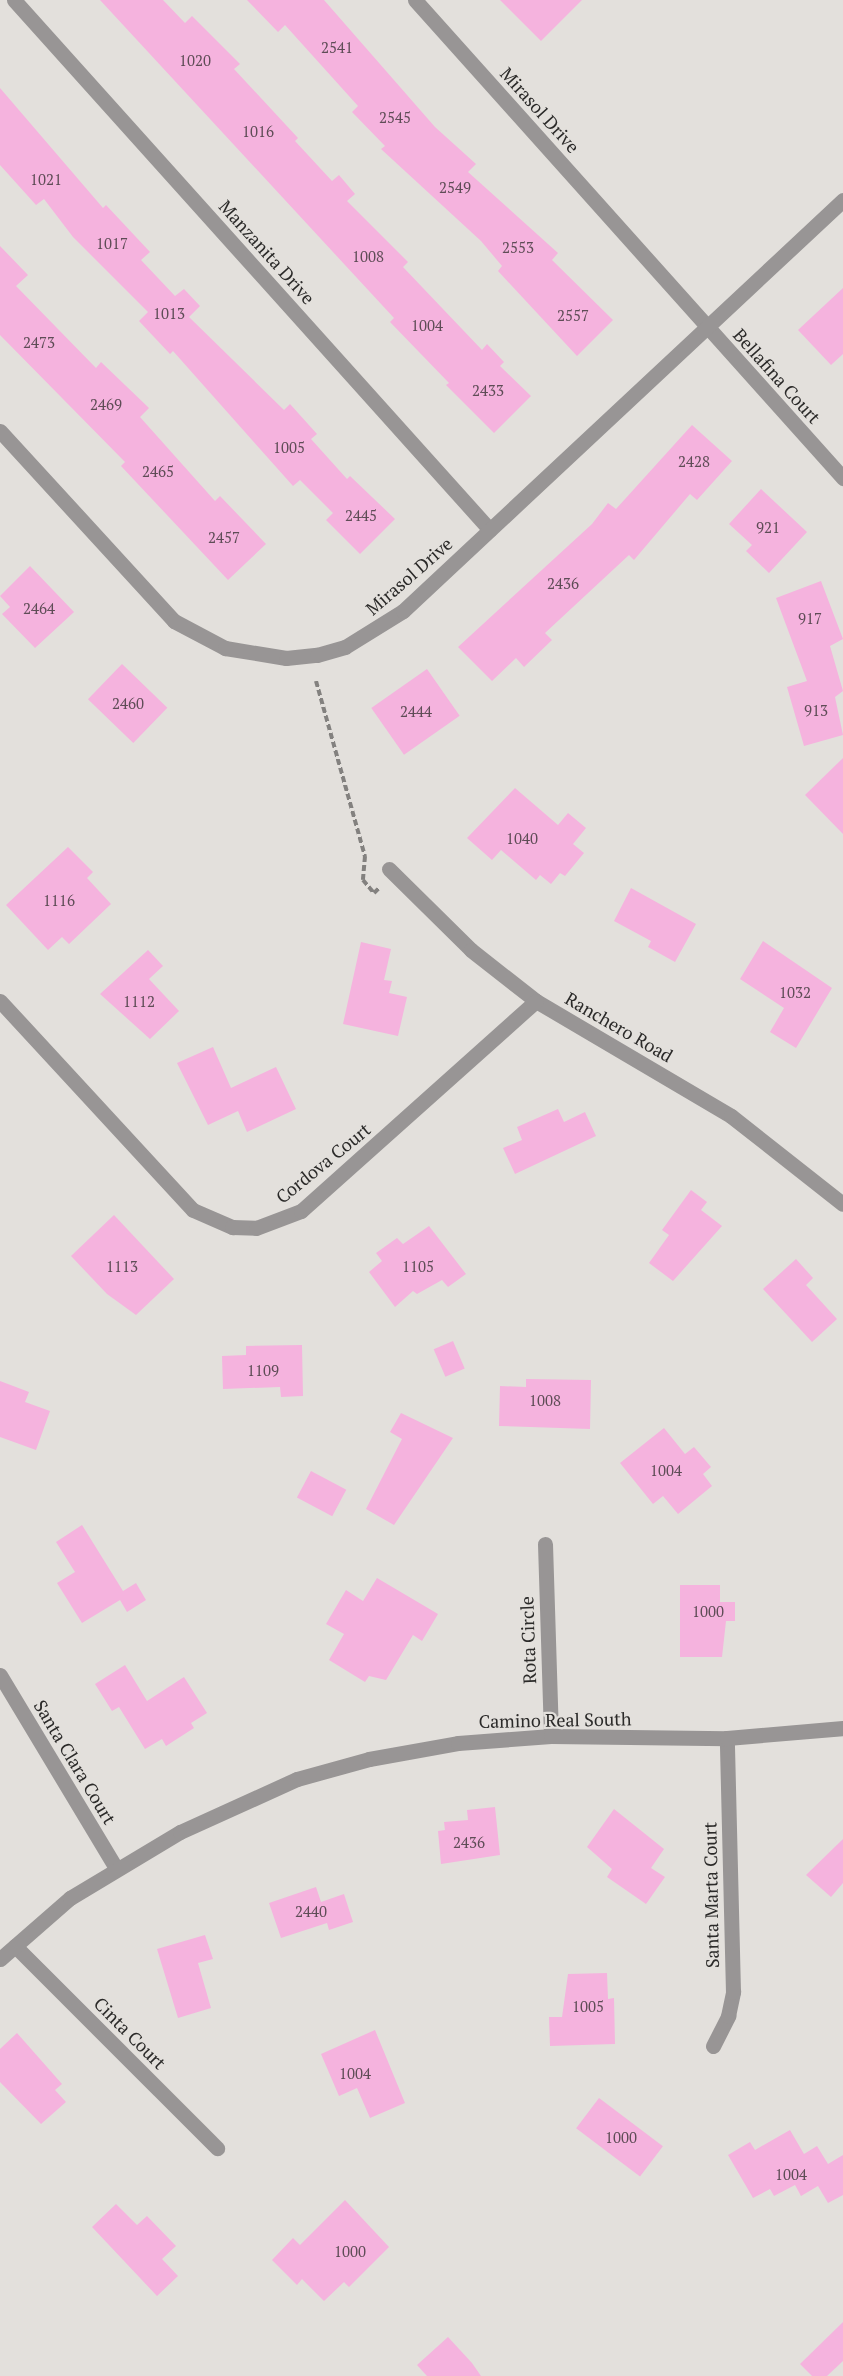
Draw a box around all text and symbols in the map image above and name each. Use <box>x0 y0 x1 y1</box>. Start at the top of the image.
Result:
house number: 2541 <box>321 39 353 57</box>
house number: 1020 <box>179 52 211 70</box>
street label: Mirasol Drive <box>496 63 584 157</box>
house number: 2545 <box>379 109 411 127</box>
house number: 1016 <box>242 123 274 141</box>
house number: 1021 <box>30 171 62 189</box>
house number: 2549 <box>439 179 471 197</box>
street label: Manzanita Drive <box>215 196 319 308</box>
house number: 1017 <box>96 235 128 253</box>
house number: 2553 <box>502 239 534 257</box>
house number: 1008 <box>352 248 384 266</box>
house number: 1013 <box>153 305 185 323</box>
house number: 2557 <box>557 307 589 325</box>
house number: 1004 <box>411 317 443 335</box>
street label: Bellafina Court <box>729 324 825 428</box>
house number: 2473 <box>23 334 55 352</box>
house number: 2433 <box>472 382 504 400</box>
house number: 2469 <box>90 396 122 414</box>
house number: 1005 <box>273 439 305 457</box>
house number: 2428 <box>678 453 710 471</box>
house number: 2465 <box>142 463 174 481</box>
house number: 2445 <box>345 507 377 525</box>
house number: 921 <box>756 519 780 537</box>
house number: 2457 <box>208 529 240 547</box>
street label: Mirasol Drive <box>361 533 457 619</box>
house number: 2436 <box>547 575 579 593</box>
house number: 2464 <box>23 600 55 618</box>
house number: 917 <box>798 610 822 628</box>
house number: 2460 <box>112 695 144 713</box>
house number: 913 <box>804 702 828 720</box>
house number: 2444 <box>400 703 432 721</box>
house number: 1040 <box>506 830 538 848</box>
house number: 1116 <box>43 892 75 910</box>
house number: 1032 <box>779 984 811 1002</box>
street label: Ranchero Road <box>561 987 677 1067</box>
house number: 1112 <box>123 993 155 1011</box>
street label: Cordova Court <box>271 1118 375 1208</box>
house number: 1113 <box>106 1258 138 1276</box>
house number: 1105 <box>402 1258 434 1276</box>
house number: 1109 <box>247 1362 279 1380</box>
house number: 1008 <box>529 1392 561 1410</box>
house number: 1004 <box>650 1462 682 1480</box>
street label: Rota Circle <box>516 1596 540 1684</box>
house number: 1000 <box>692 1603 724 1621</box>
street label: Santa Clara Court <box>29 1696 121 1828</box>
street label: Camino Real South <box>478 1708 632 1732</box>
street label: Santa Marta Court <box>699 1822 723 1968</box>
house number: 2436 <box>453 1834 485 1852</box>
house number: 2440 <box>295 1903 327 1921</box>
street label: Cinta Court <box>90 1993 170 2073</box>
house number: 1005 <box>572 1998 604 2016</box>
house number: 1004 <box>339 2065 371 2083</box>
house number: 1000 <box>605 2129 637 2147</box>
house number: 1004 <box>775 2166 807 2184</box>
house number: 1000 <box>334 2243 366 2261</box>

